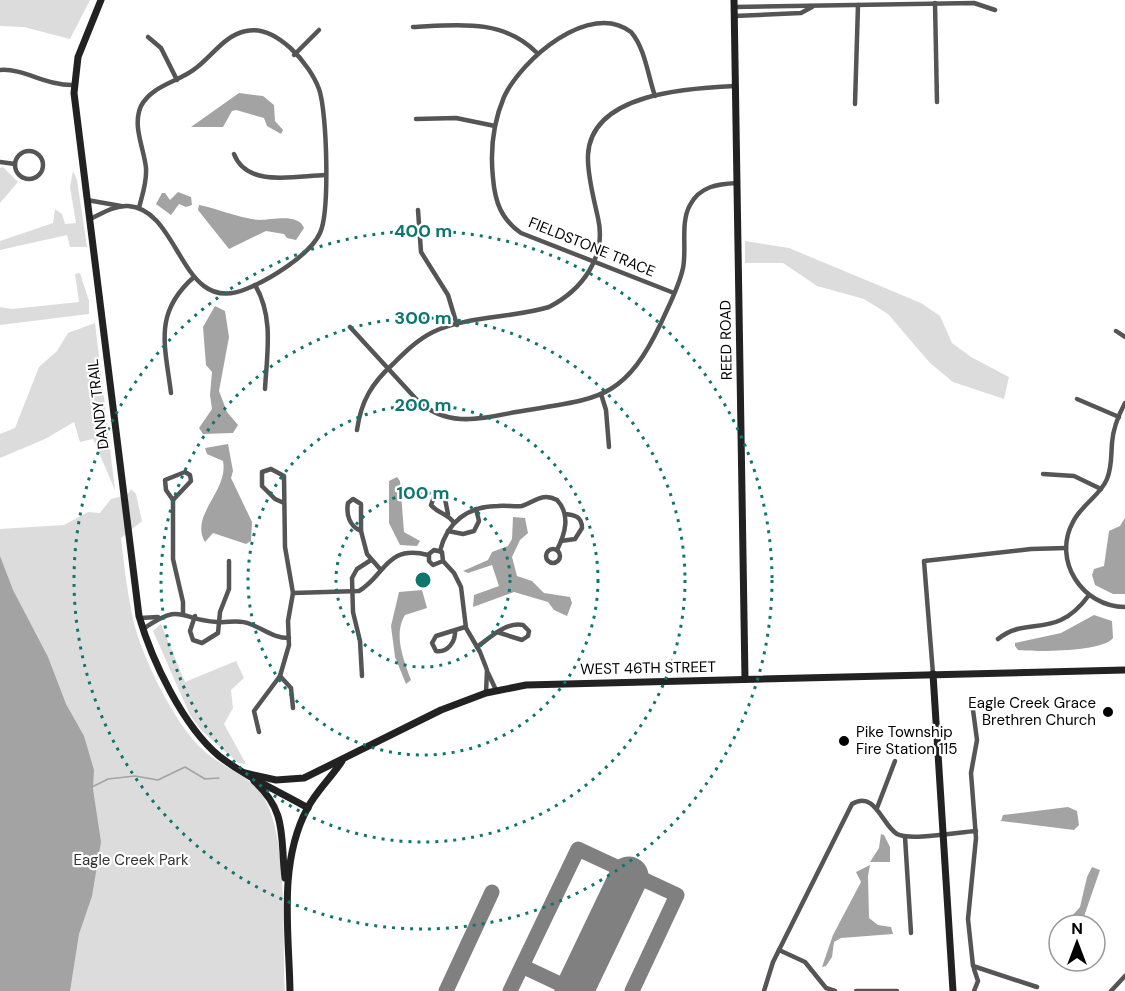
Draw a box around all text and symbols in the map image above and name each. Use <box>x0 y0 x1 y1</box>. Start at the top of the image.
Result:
street label: FIELDSTONE TRACE <box>526 212 658 282</box>
text: 400 m <box>394 219 452 243</box>
street label: REED ROAD <box>715 300 737 380</box>
text: 300 m <box>394 306 452 330</box>
street label: DANDY TRAIL <box>83 358 113 450</box>
text: 200 m <box>395 393 451 417</box>
text: 100 m <box>396 481 450 505</box>
centre of rings <box>413 570 433 590</box>
street label: WEST 46TH STREET <box>580 657 716 679</box>
place label: Eagle Creek Grace Brethren Church <box>968 693 1096 730</box>
marker: Eagle Creek Grace Brethren Church <box>1101 705 1115 719</box>
place label: Pike Township Fire Station 115 <box>856 722 957 759</box>
marker: Pike Township Fire Station 115 <box>837 734 851 748</box>
park label: Eagle Creek Park <box>73 850 189 870</box>
north arrow <box>1047 913 1107 973</box>
text: N <box>1071 918 1083 939</box>

